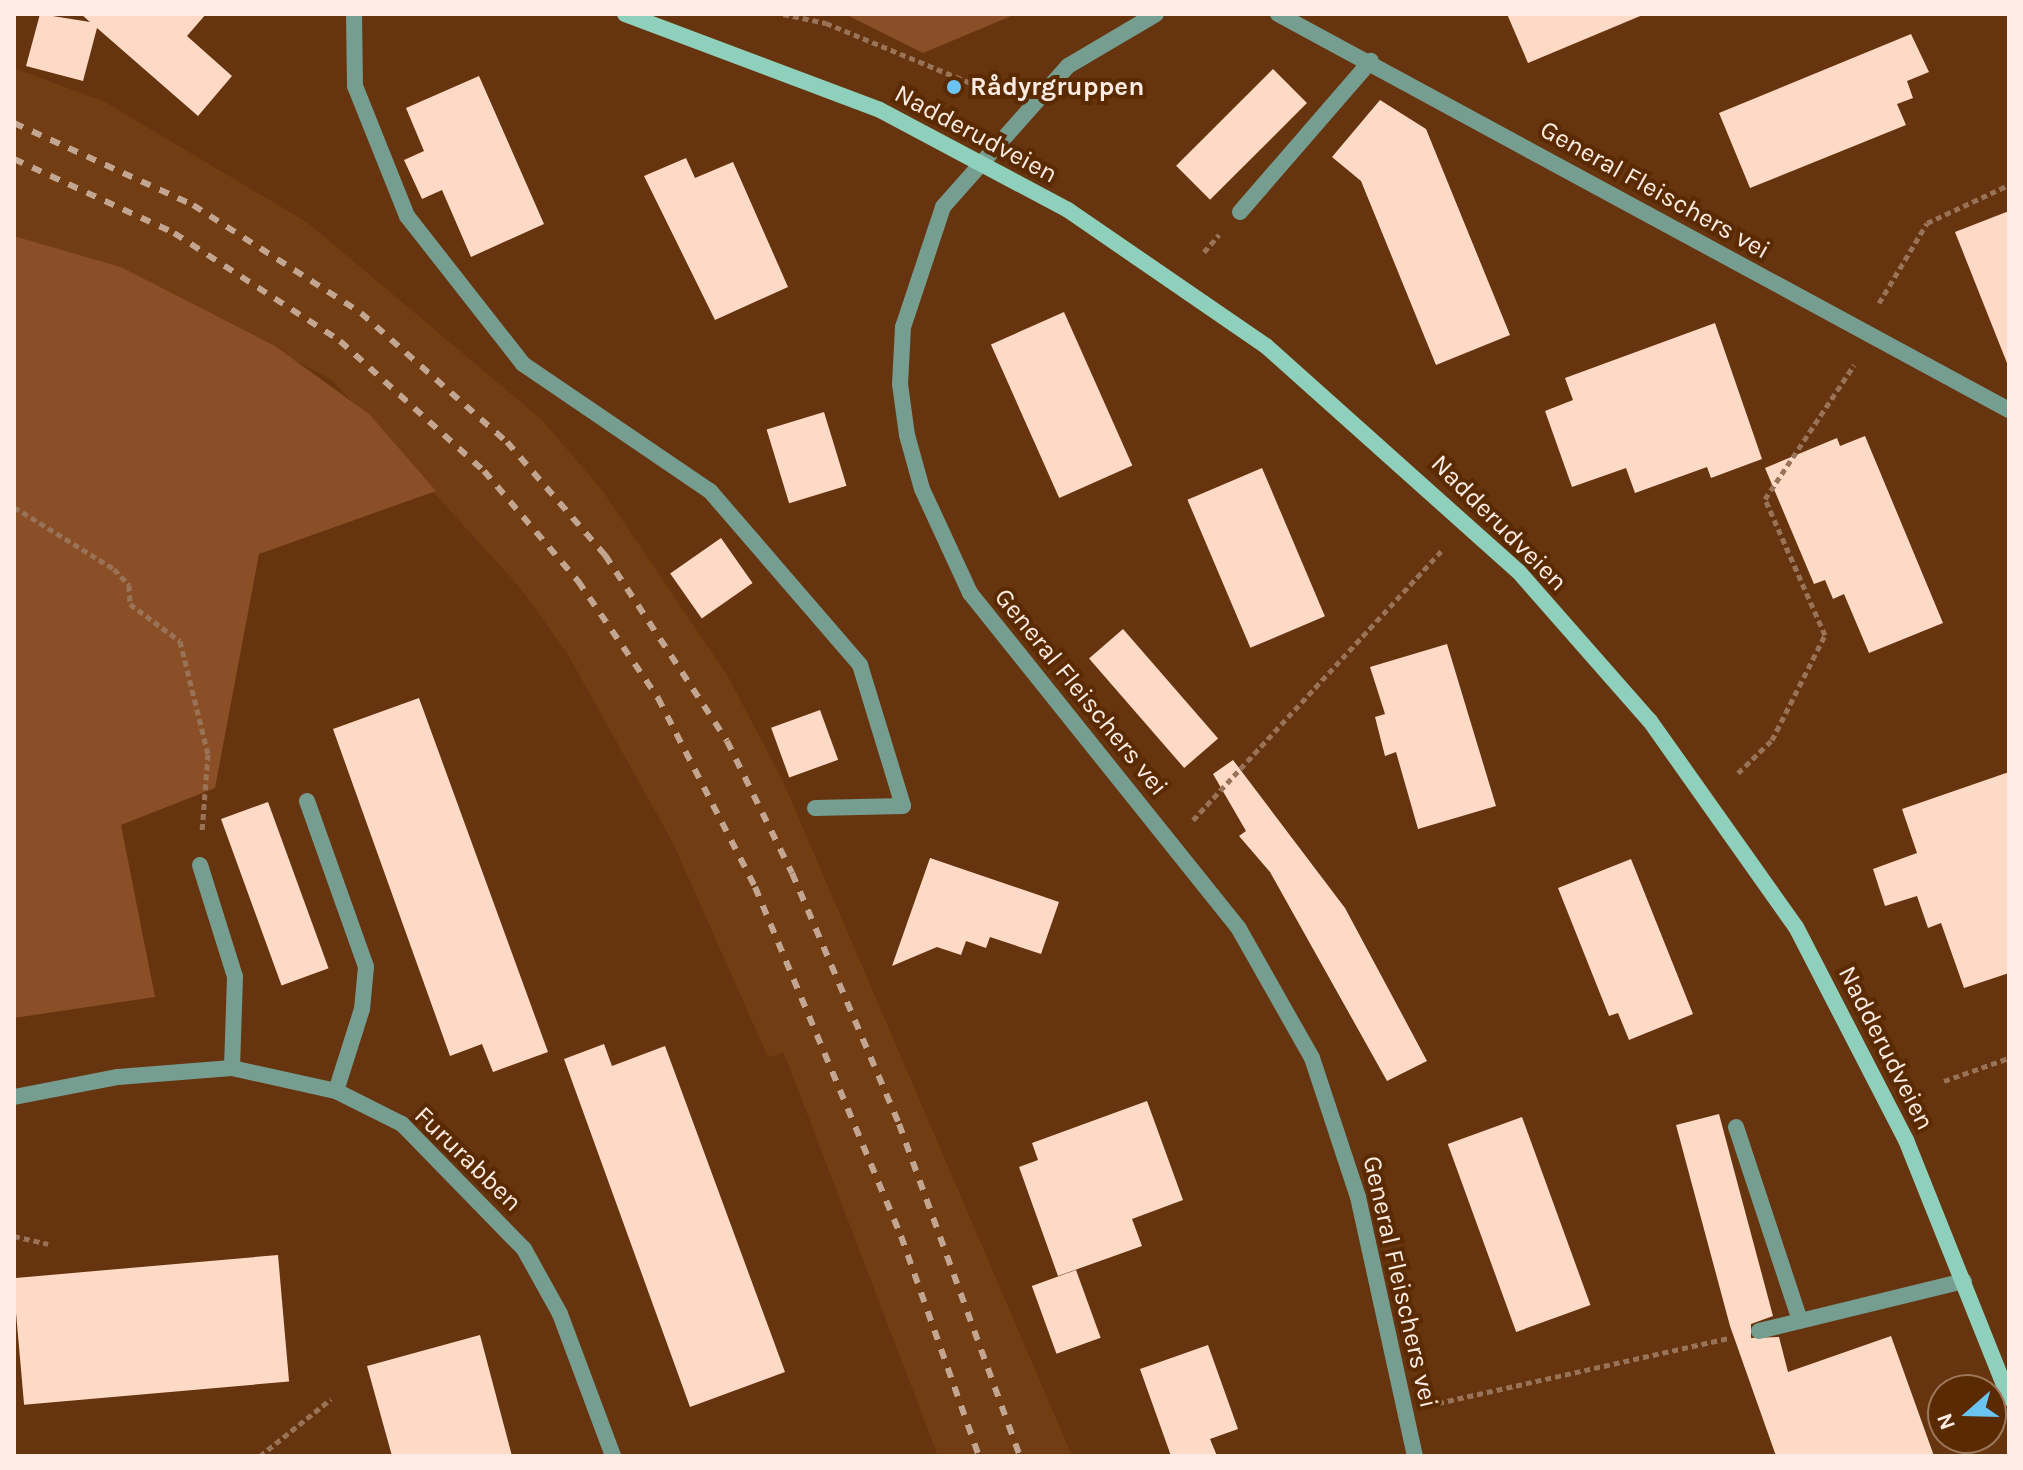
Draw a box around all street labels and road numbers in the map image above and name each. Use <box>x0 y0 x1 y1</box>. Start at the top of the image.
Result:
street label: Nadderudveien <box>889 78 1063 190</box>
street label: General Fleischers vei <box>1535 114 1775 266</box>
street label: Nadderudveien <box>1424 448 1574 598</box>
street label: General Fleischers vei <box>988 582 1174 802</box>
street label: Nadderudveien <box>1831 961 1941 1135</box>
street label: Fururabben <box>408 1100 528 1218</box>
street label: General Fleischers vei <box>1356 1153 1444 1411</box>

